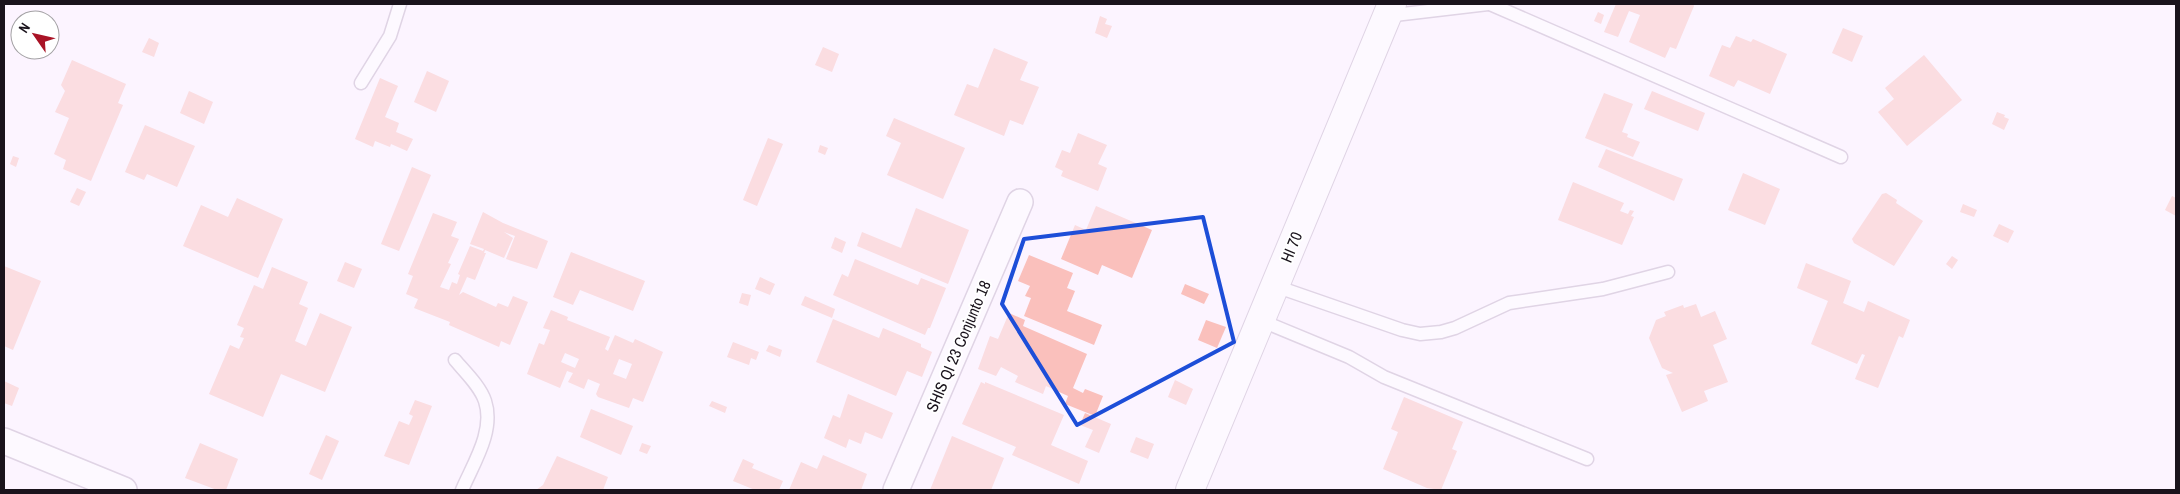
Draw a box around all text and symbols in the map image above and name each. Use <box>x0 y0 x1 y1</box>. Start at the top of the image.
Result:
north arrow <box>10 10 60 60</box>
text: N <box>14 19 34 36</box>
street label: HI 70 <box>1275 228 1307 266</box>
street label: SHIS QI 23 Conjunto 18 <box>920 277 996 415</box>

